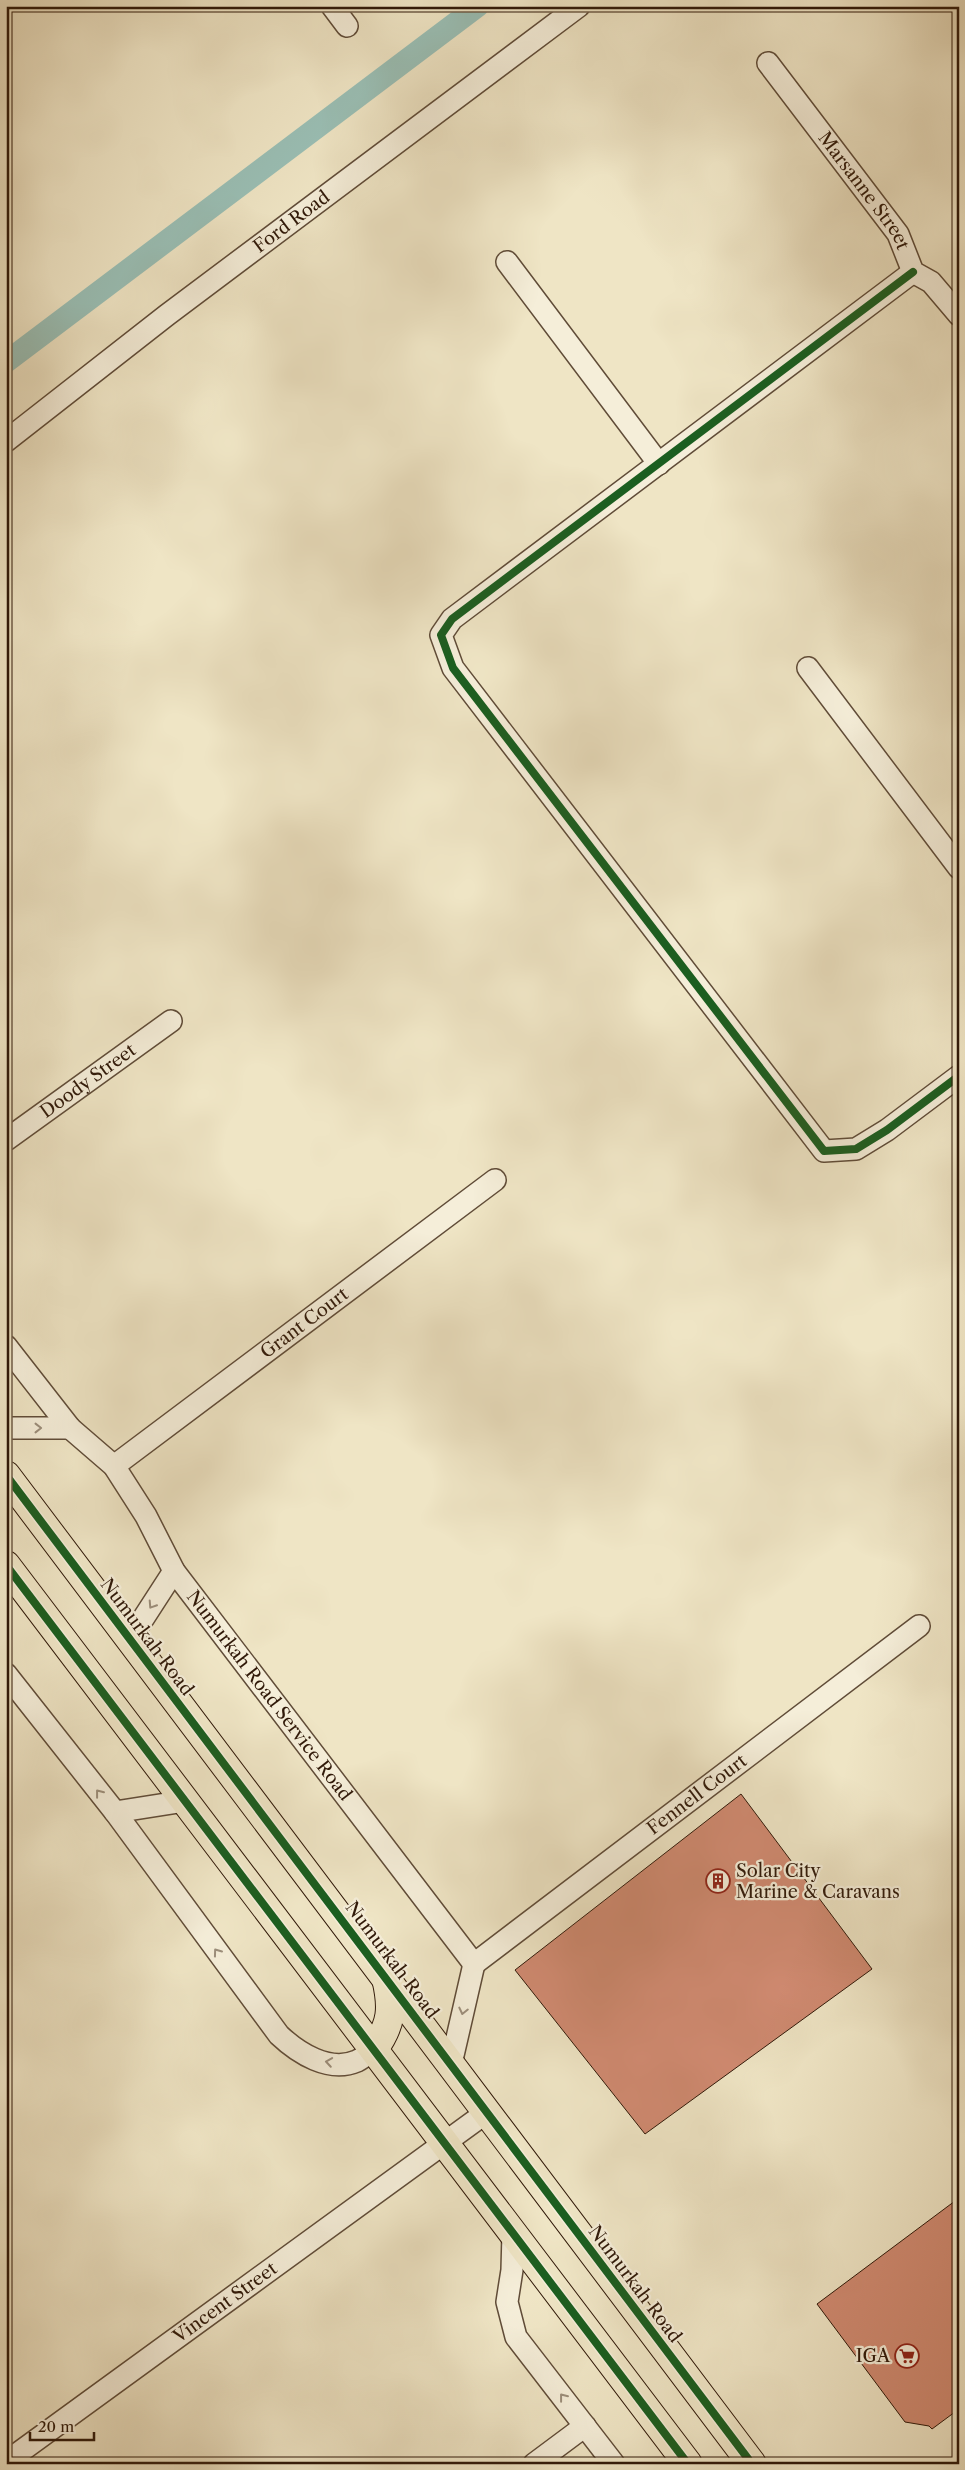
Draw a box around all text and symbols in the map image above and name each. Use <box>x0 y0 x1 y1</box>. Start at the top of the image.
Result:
street label: Marsanne Street <box>813 128 914 253</box>
street label: Ford Road <box>249 186 334 257</box>
street label: Doody Street <box>36 1039 141 1123</box>
street label: Grant Court <box>256 1283 353 1363</box>
one-way arrow <box>34 1423 42 1433</box>
street label: Numurkah Road <box>96 1574 198 1700</box>
street label: Numurkah Road Service Road <box>182 1586 356 1805</box>
one-way arrow <box>149 1599 158 1609</box>
street label: Fennell Court <box>643 1749 752 1839</box>
one-way arrow <box>97 1790 105 1799</box>
place label: Solar City Marine & Caravans <box>736 1860 900 1903</box>
building icon: Solar City Marine & Caravans <box>705 1868 731 1894</box>
street label: Numurkah Road <box>341 1897 443 2023</box>
one-way arrow <box>214 1948 223 1958</box>
one-way arrow <box>458 2007 469 2016</box>
one-way arrow <box>325 2058 333 2068</box>
street label: Numurkah Road <box>584 2221 686 2347</box>
street label: Vincent Street <box>168 2257 282 2348</box>
supermarket icon: IGA <box>894 2343 920 2369</box>
place label: IGA <box>856 2345 891 2367</box>
one-way arrow <box>560 2393 569 2403</box>
scale bar <box>30 2410 94 2442</box>
text: 20 m <box>38 2417 74 2436</box>

